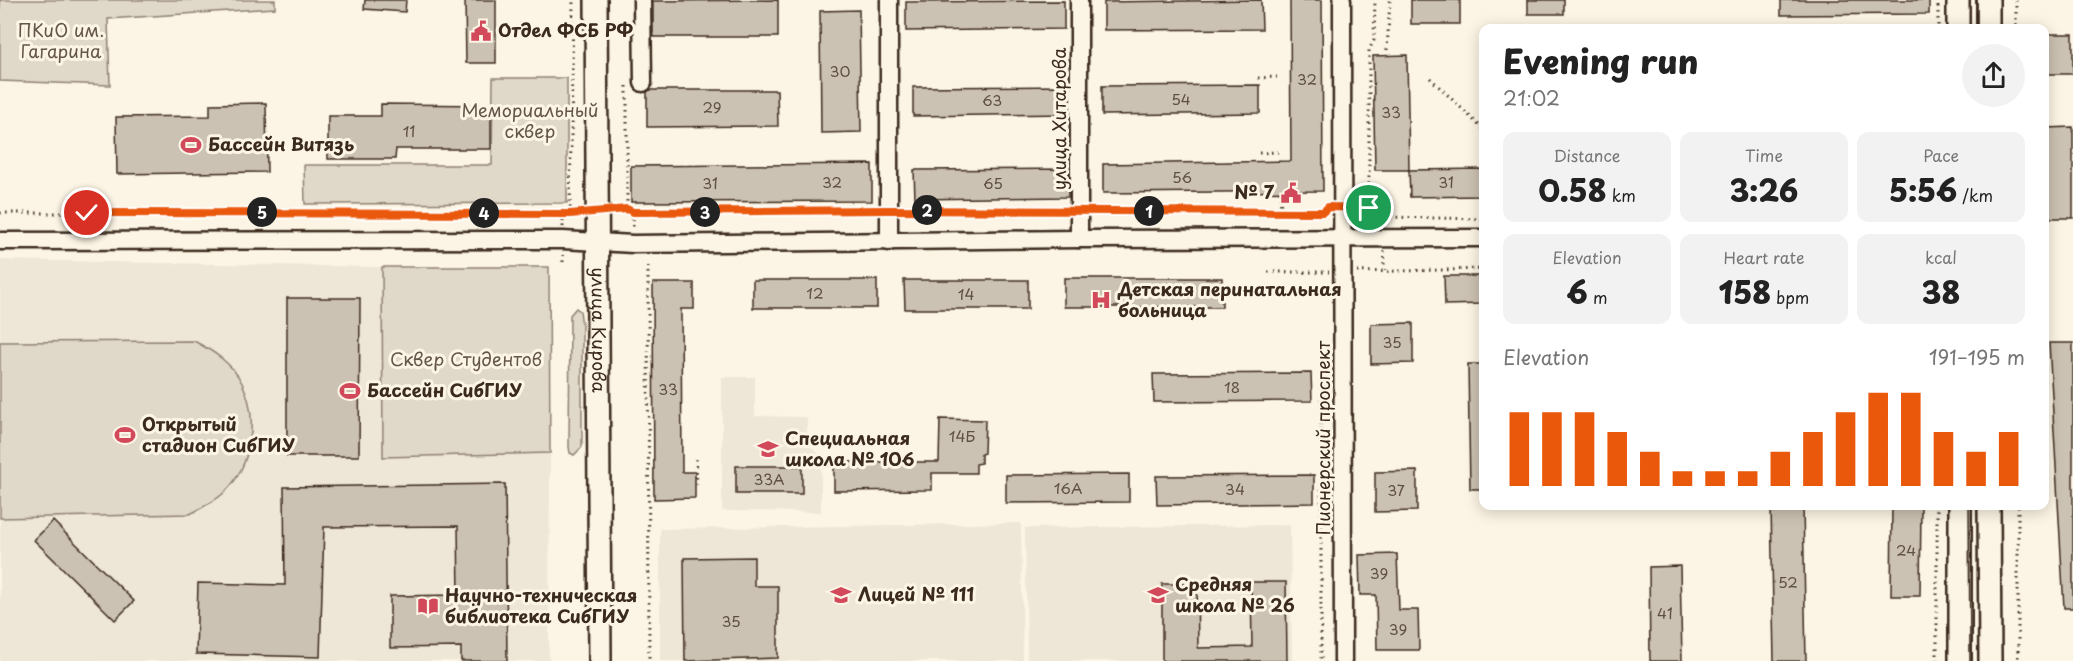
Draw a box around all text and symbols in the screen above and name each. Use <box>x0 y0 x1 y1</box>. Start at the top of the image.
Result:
park label: ПКиО им. Гагарина <box>18 16 104 64</box>
place label: Отдел ФСБ РФ <box>498 16 633 43</box>
public building icon: Отдел ФСБ РФ <box>469 19 493 43</box>
text: Evening run <box>1503 35 1698 85</box>
button: share <box>1962 44 2025 107</box>
street label: улица Хитарова <box>1045 47 1072 190</box>
house number: 30 <box>830 59 850 82</box>
house number: 32 <box>1297 67 1317 90</box>
text: 21:02 <box>1503 83 1560 113</box>
house number: 54 <box>1171 87 1191 110</box>
house number: 63 <box>982 88 1002 111</box>
house number: 29 <box>702 95 722 118</box>
park label: Мемориальный сквер <box>461 96 599 144</box>
house number: 33 <box>1381 100 1401 123</box>
house number: 11 <box>403 119 415 142</box>
place label: Бассейн Витязь <box>208 130 355 157</box>
sports icon: Бассейн Витязь <box>179 133 203 157</box>
text: Distance <box>1553 143 1621 167</box>
text: Time <box>1745 143 1783 167</box>
text: Pace <box>1923 143 1959 167</box>
house number: 56 <box>1172 165 1192 188</box>
text: 0.58 <box>1538 167 1606 212</box>
text: 3:26 <box>1730 167 1798 212</box>
text: 5:56 <box>1889 167 1957 212</box>
house number: 32 <box>822 170 842 193</box>
house number: 31 <box>1438 170 1454 193</box>
house number: 31 <box>702 171 718 194</box>
house number: 65 <box>983 171 1003 194</box>
place label: № 7 <box>1234 178 1275 205</box>
public building icon: № 7 <box>1279 181 1303 205</box>
pin <box>1343 182 1394 233</box>
text: km <box>1606 183 1636 207</box>
text: /km <box>1957 183 1993 207</box>
pin <box>61 187 112 238</box>
icon: arrive <box>1352 191 1385 224</box>
pin: 2 <box>912 195 942 225</box>
icon: check <box>70 196 103 229</box>
pin: 1 <box>1134 196 1164 226</box>
pin: 5 <box>247 197 277 227</box>
pin: 3 <box>690 197 720 227</box>
pin: 4 <box>469 198 499 228</box>
text: 2 <box>921 198 933 222</box>
text: 1 <box>1145 199 1153 223</box>
text: 5 <box>257 200 267 224</box>
text: 3 <box>700 200 710 224</box>
text: 4 <box>479 201 489 225</box>
text: Elevation <box>1552 245 1622 269</box>
text: Heart rate <box>1724 245 1804 269</box>
text: kcal <box>1925 245 1957 269</box>
street label: улица Кирова <box>586 267 613 394</box>
text: 6 <box>1567 269 1588 314</box>
text: 158 <box>1719 269 1771 314</box>
text: 38 <box>1922 269 1960 314</box>
place label: Детская перинатальная больница <box>1117 275 1342 323</box>
house number: 12 <box>806 281 824 304</box>
house number: 14 <box>958 282 974 305</box>
text: m <box>1588 285 1607 309</box>
text: bpm <box>1771 285 1809 309</box>
hospital icon: Детская перинатальная больница <box>1089 288 1113 312</box>
house number: 35 <box>1382 330 1402 353</box>
street label: Пионерский проспект <box>1309 340 1336 535</box>
text: Elevation <box>1503 342 1589 372</box>
text: 191–195 m <box>1929 342 2025 372</box>
park label: Сквер Студентов <box>390 345 542 372</box>
house number: 18 <box>1224 375 1240 398</box>
place label: Бассейн СибГИУ <box>367 376 523 403</box>
house number: 33 <box>658 377 678 400</box>
sports icon: Бассейн СибГИУ <box>338 379 362 403</box>
place label: Открытый стадион СибГИУ <box>142 410 296 458</box>
sports icon: Открытый стадион СибГИУ <box>113 423 137 447</box>
place label: Специальная школа № 106 <box>785 424 915 472</box>
house number: 14Б <box>949 424 975 447</box>
school or university icon: Специальная школа № 106 <box>756 437 780 461</box>
house number: 33А <box>753 467 785 490</box>
house number: 16А <box>1054 476 1082 499</box>
house number: 34 <box>1225 477 1245 500</box>
house number: 37 <box>1387 478 1405 501</box>
house number: 24 <box>1896 538 1916 561</box>
house number: 39 <box>1370 561 1388 584</box>
place label: Средняя школа № 26 <box>1175 570 1295 618</box>
house number: 52 <box>1778 570 1798 593</box>
place label: Лицей № 111 <box>858 580 975 607</box>
place label: Научно-техническая библиотека СибГИУ <box>445 581 637 629</box>
school or university icon: Лицей № 111 <box>829 583 853 607</box>
school or university icon: Средняя школа № 26 <box>1146 583 1170 607</box>
library icon: Научно-техническая библиотека СибГИУ <box>416 594 440 618</box>
house number: 41 <box>1657 601 1673 624</box>
house number: 35 <box>721 609 741 632</box>
house number: 39 <box>1389 617 1407 640</box>

